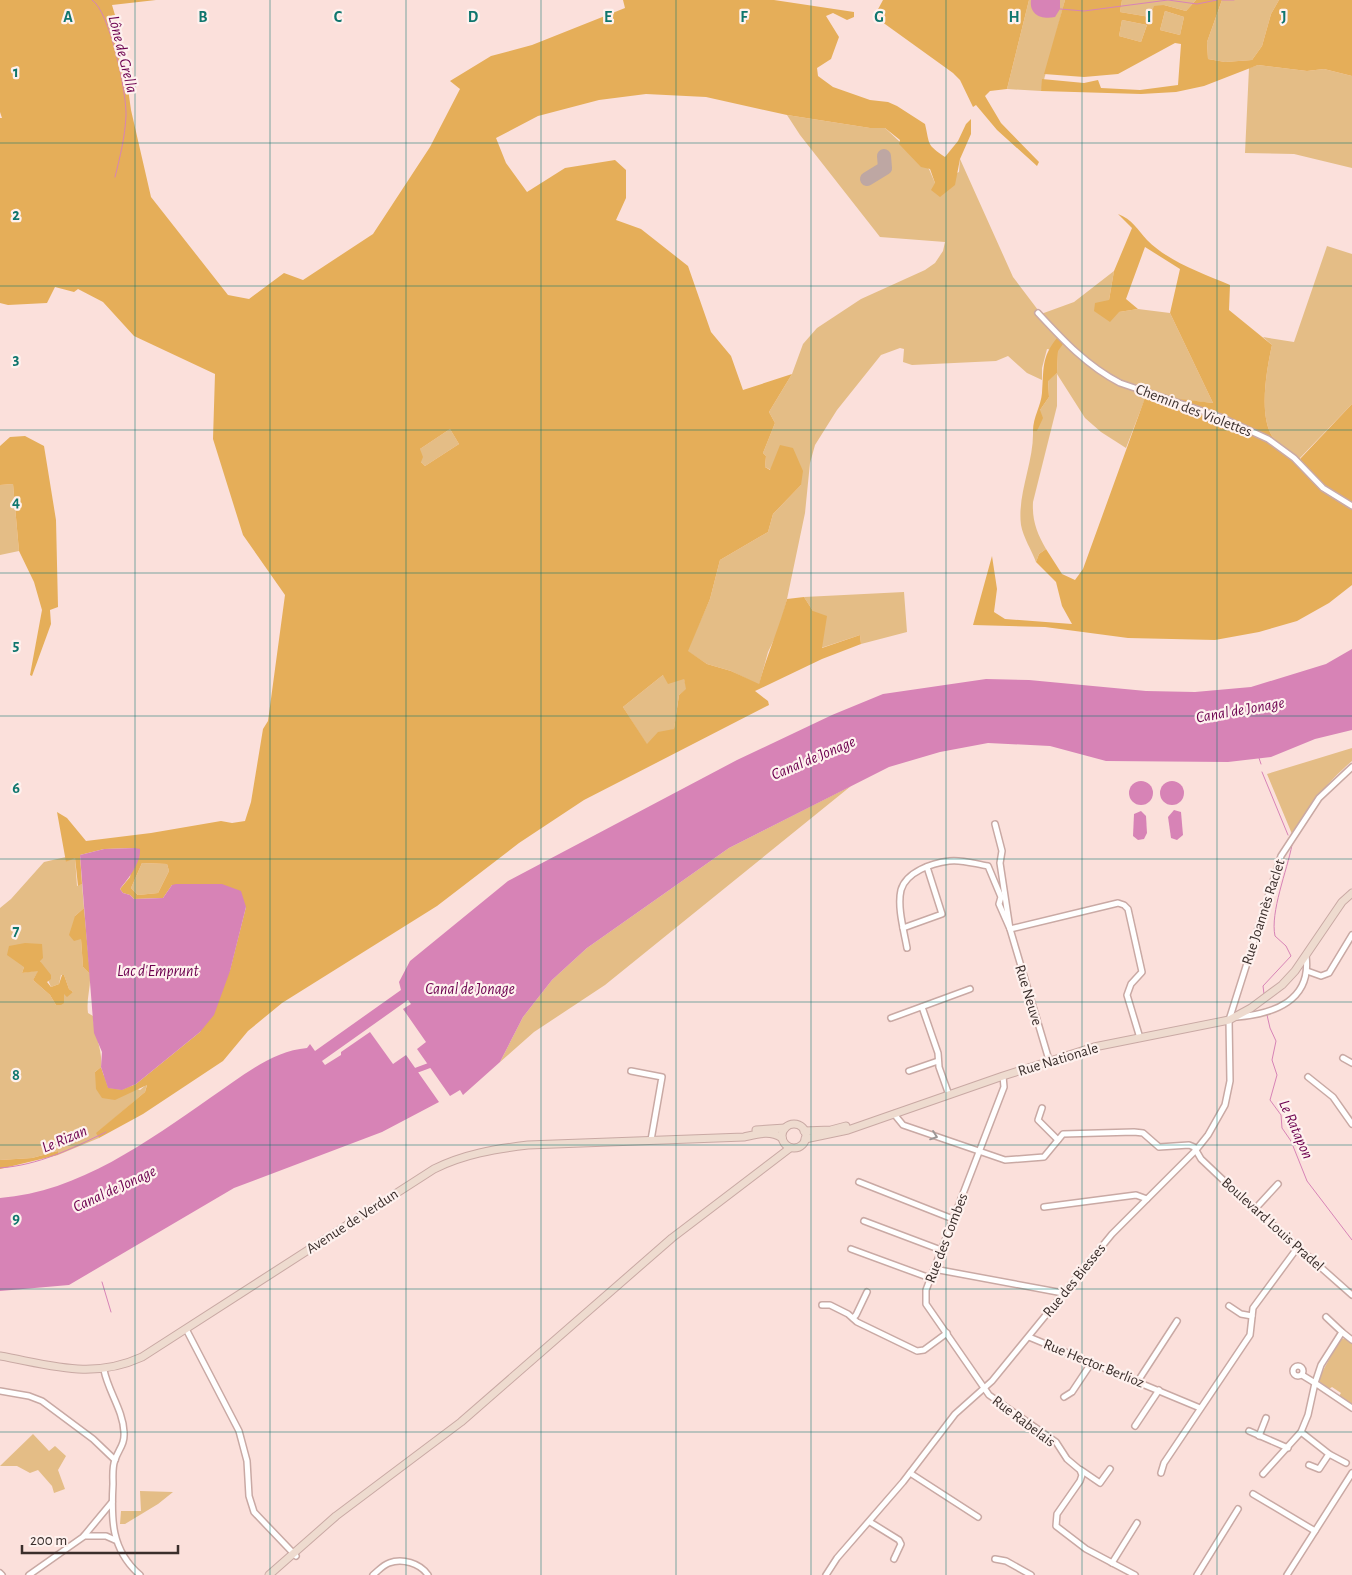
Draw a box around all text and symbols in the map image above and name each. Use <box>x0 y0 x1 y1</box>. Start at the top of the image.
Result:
text: A <box>63 9 73 25</box>
text: B <box>198 9 208 25</box>
text: C <box>334 9 343 25</box>
text: D <box>468 9 479 25</box>
text: E <box>604 9 612 25</box>
text: F <box>740 9 748 25</box>
text: G <box>874 9 884 25</box>
text: H <box>1008 9 1020 25</box>
text: I <box>1147 9 1151 25</box>
text: J <box>1281 9 1287 25</box>
water label: Lône de Grella <box>106 14 140 95</box>
text: 1 <box>13 64 19 80</box>
text: 2 <box>12 207 20 223</box>
text: 3 <box>13 351 20 367</box>
street label: Chemin des Violettes <box>1134 381 1254 440</box>
text: 4 <box>12 494 20 510</box>
text: 5 <box>13 637 20 653</box>
water label: Canal de Jonage <box>1195 694 1286 726</box>
water label: Canal de Jonage <box>769 733 858 783</box>
text: 6 <box>12 780 20 796</box>
street label: Rue Joannès Raclet <box>1239 857 1288 967</box>
text: 7 <box>13 923 20 939</box>
water label: Lac d'Emprunt <box>117 963 200 980</box>
street label: Rue Neuve <box>1012 963 1045 1027</box>
water label: Canal de Jonage <box>425 981 515 997</box>
street label: Rue Nationale <box>1016 1040 1100 1079</box>
text: 8 <box>12 1067 20 1083</box>
water label: Le Ratapon <box>1275 1098 1316 1162</box>
water label: Le Rizan <box>39 1122 89 1156</box>
one-way arrow <box>929 1130 938 1140</box>
water label: Canal de Jonage <box>70 1163 158 1215</box>
street label: Boulevard Louis Pradel <box>1219 1175 1327 1274</box>
street label: Avenue de Verdun <box>304 1186 401 1257</box>
street label: Rue des Combes <box>923 1191 970 1285</box>
text: 9 <box>12 1210 20 1226</box>
street label: Rue des Biesses <box>1040 1241 1109 1320</box>
street label: Rue Hector Berlioz <box>1041 1336 1146 1390</box>
street label: Rue Rabelais <box>989 1393 1058 1450</box>
scale bar <box>22 1522 179 1554</box>
text: 200 m <box>30 1533 67 1548</box>

